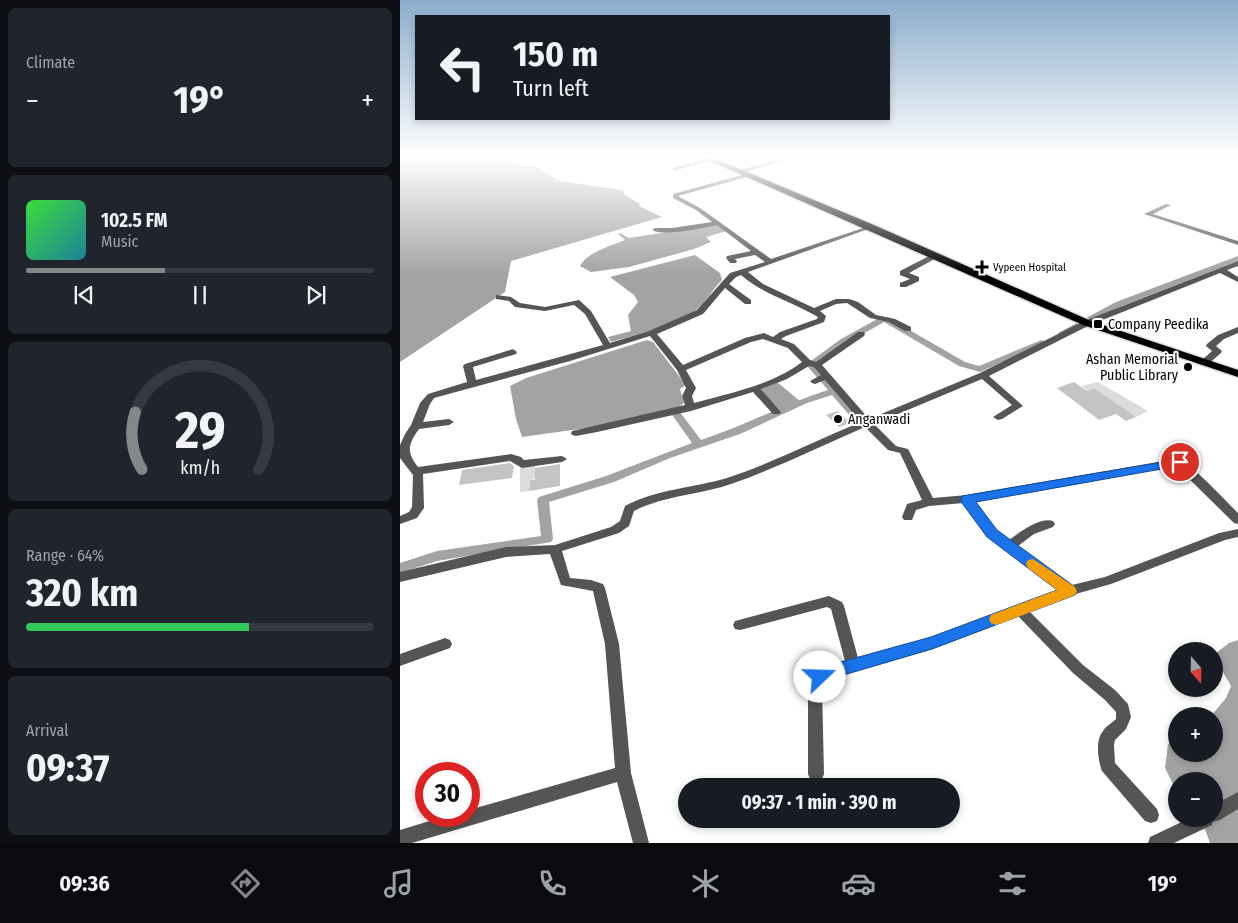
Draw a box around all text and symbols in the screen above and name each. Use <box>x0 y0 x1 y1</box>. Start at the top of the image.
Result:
text: 150 m <box>513 33 598 75</box>
icon: left <box>430 35 495 100</box>
text: Climate <box>26 53 75 72</box>
text: Turn left <box>513 75 589 102</box>
text: 19° <box>173 77 227 123</box>
text: − <box>26 84 39 117</box>
text: + <box>361 84 374 117</box>
text: 102.5 FM <box>101 209 167 232</box>
text: Music <box>101 232 138 251</box>
marker: Vypeen Hospital <box>975 260 989 274</box>
place label: Vypeen Hospital <box>993 261 1066 274</box>
icon: previous <box>70 281 98 309</box>
icon: pause <box>186 281 214 309</box>
icon: next <box>302 281 330 309</box>
place label: Company Peedika <box>1108 316 1209 333</box>
marker: Company Peedika <box>1092 318 1104 330</box>
place label: Ashan Memorial Public Library <box>1086 351 1179 384</box>
marker: Ashan Memorial Public Library <box>1182 361 1194 373</box>
text: 29 <box>174 399 225 462</box>
place label: Anganwadi <box>848 411 910 428</box>
marker: Anganwadi <box>832 413 844 425</box>
pin <box>1159 441 1201 483</box>
icon: arrive <box>1166 448 1194 476</box>
text: km/h <box>180 457 220 479</box>
text: Range · 64% <box>26 546 104 565</box>
text: 320 km <box>26 570 138 616</box>
north arrow <box>1168 642 1222 698</box>
map controls <box>1168 642 1223 827</box>
position arrow <box>793 650 845 702</box>
button: + <box>1168 707 1223 762</box>
text: Arrival <box>26 721 68 740</box>
text: 09:37 <box>26 745 109 791</box>
speed limit sign: 30 <box>415 762 480 827</box>
button: − <box>1168 772 1223 827</box>
text: 09:37 · 1 min · 390 m <box>741 791 897 814</box>
icon: directions <box>228 866 263 901</box>
icon: music <box>381 866 416 901</box>
icon: phone <box>535 866 570 901</box>
icon: climate <box>688 866 723 901</box>
icon: car <box>841 866 876 901</box>
icon: filters <box>995 866 1030 901</box>
text: 09:36 <box>59 870 110 897</box>
text: 19° <box>1148 870 1179 897</box>

